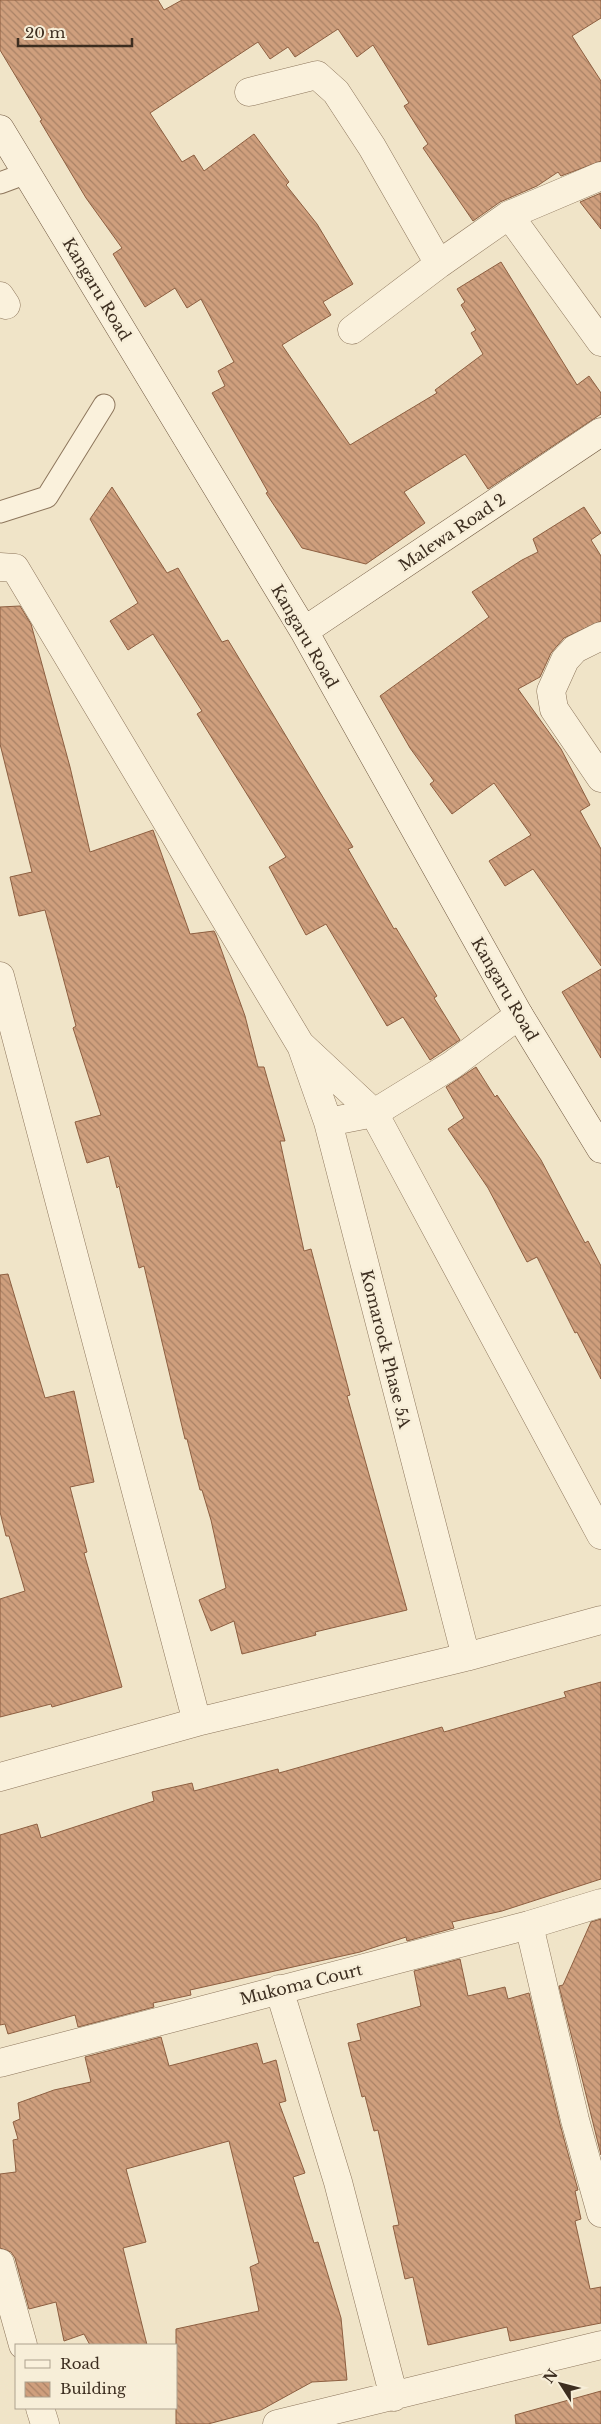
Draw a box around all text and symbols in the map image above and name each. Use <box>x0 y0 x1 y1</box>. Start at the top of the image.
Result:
scale bar <box>18 15 131 47</box>
text: 20 m <box>25 23 65 42</box>
street label: Kangaru Road <box>58 234 136 344</box>
street label: Malewa Road 2 <box>395 489 509 575</box>
street label: Kangaru Road <box>267 581 343 692</box>
street label: Kangaru Road <box>467 934 543 1045</box>
street label: Komarock Phase 5A <box>357 1268 416 1431</box>
street label: Mukoma Court <box>238 1959 364 2009</box>
legend <box>15 2344 178 2409</box>
text: Road <box>60 2354 100 2373</box>
north arrow <box>536 2359 586 2409</box>
text: N <box>539 2366 562 2387</box>
text: Building <box>60 2379 127 2398</box>

